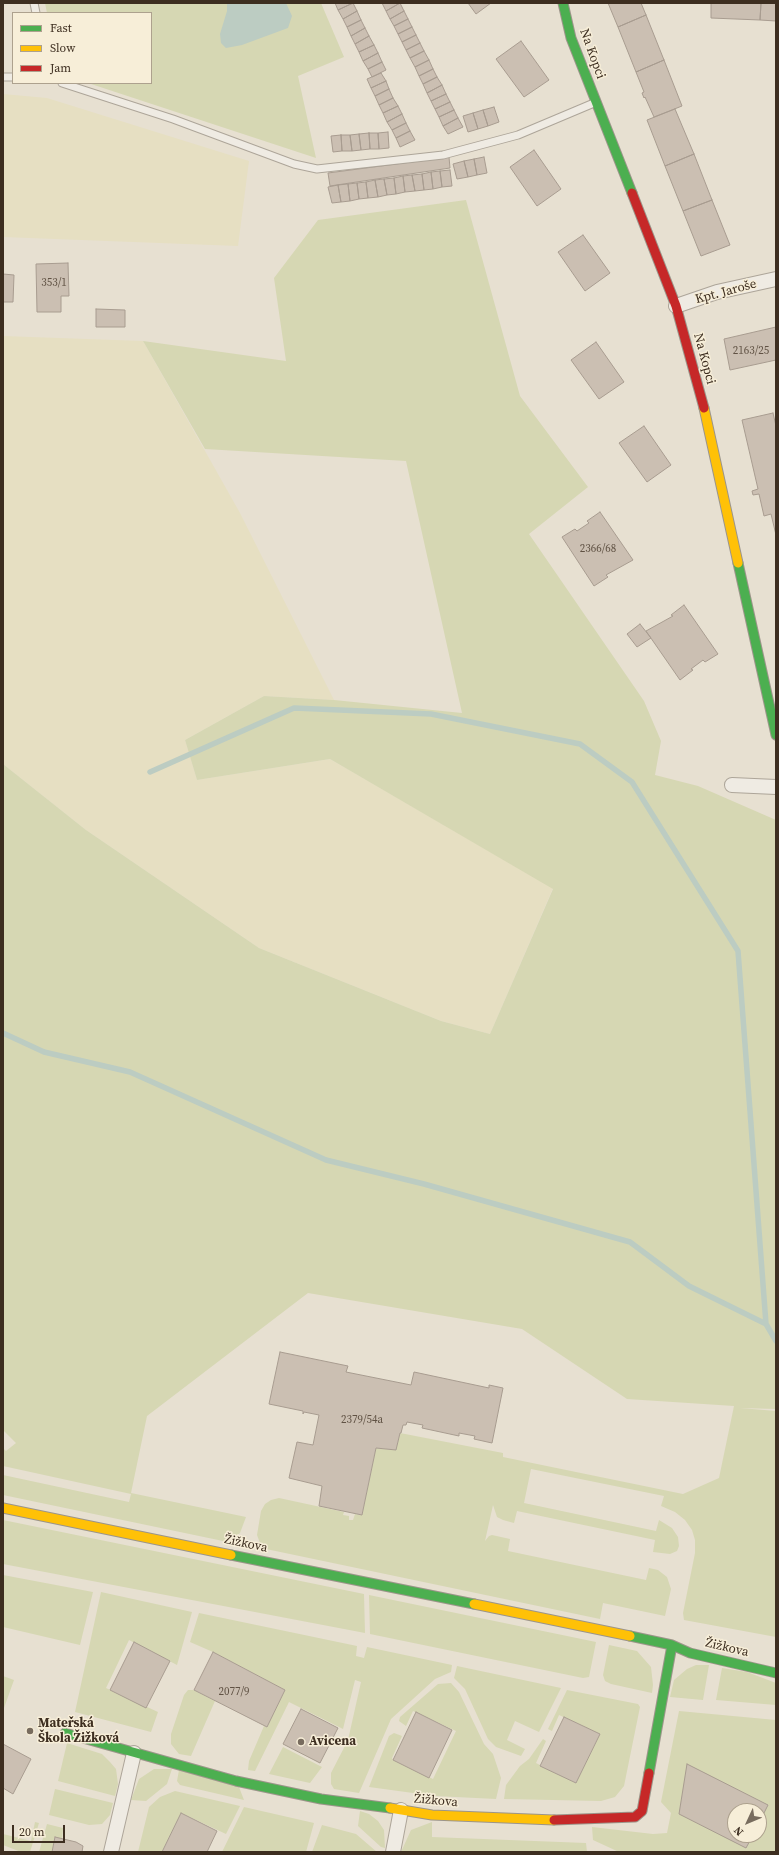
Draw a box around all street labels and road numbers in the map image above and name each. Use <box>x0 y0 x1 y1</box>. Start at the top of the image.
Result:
street label: Na Kopci <box>576 27 608 81</box>
street label: Kpt. Jaroše <box>694 276 758 308</box>
street label: Na Kopci <box>690 332 718 386</box>
street label: Žižkova <box>223 1532 269 1556</box>
street label: Žižkova <box>704 1635 750 1661</box>
street label: Žižkova <box>413 1791 459 1811</box>

